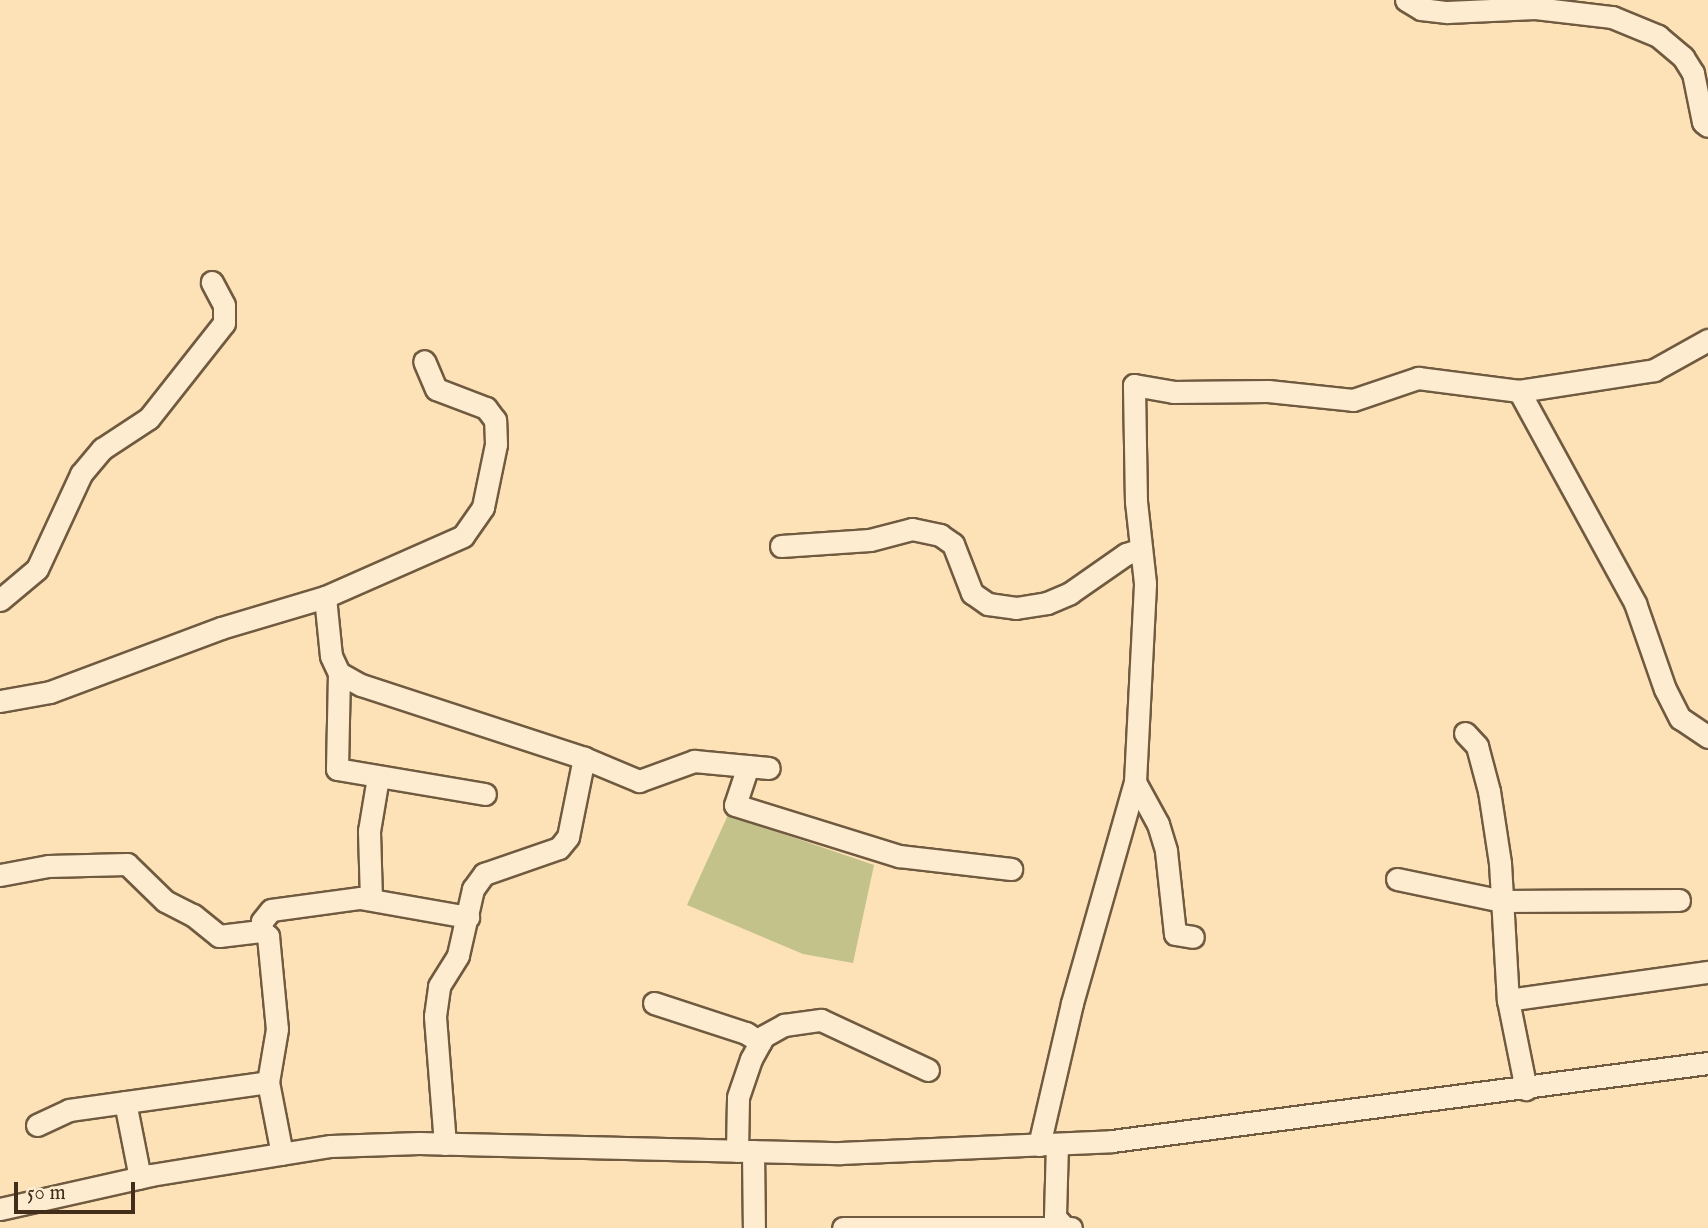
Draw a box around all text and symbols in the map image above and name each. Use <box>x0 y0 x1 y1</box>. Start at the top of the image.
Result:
scale bar <box>18 1168 138 1212</box>
text: 50 m <box>27 1180 66 1207</box>

